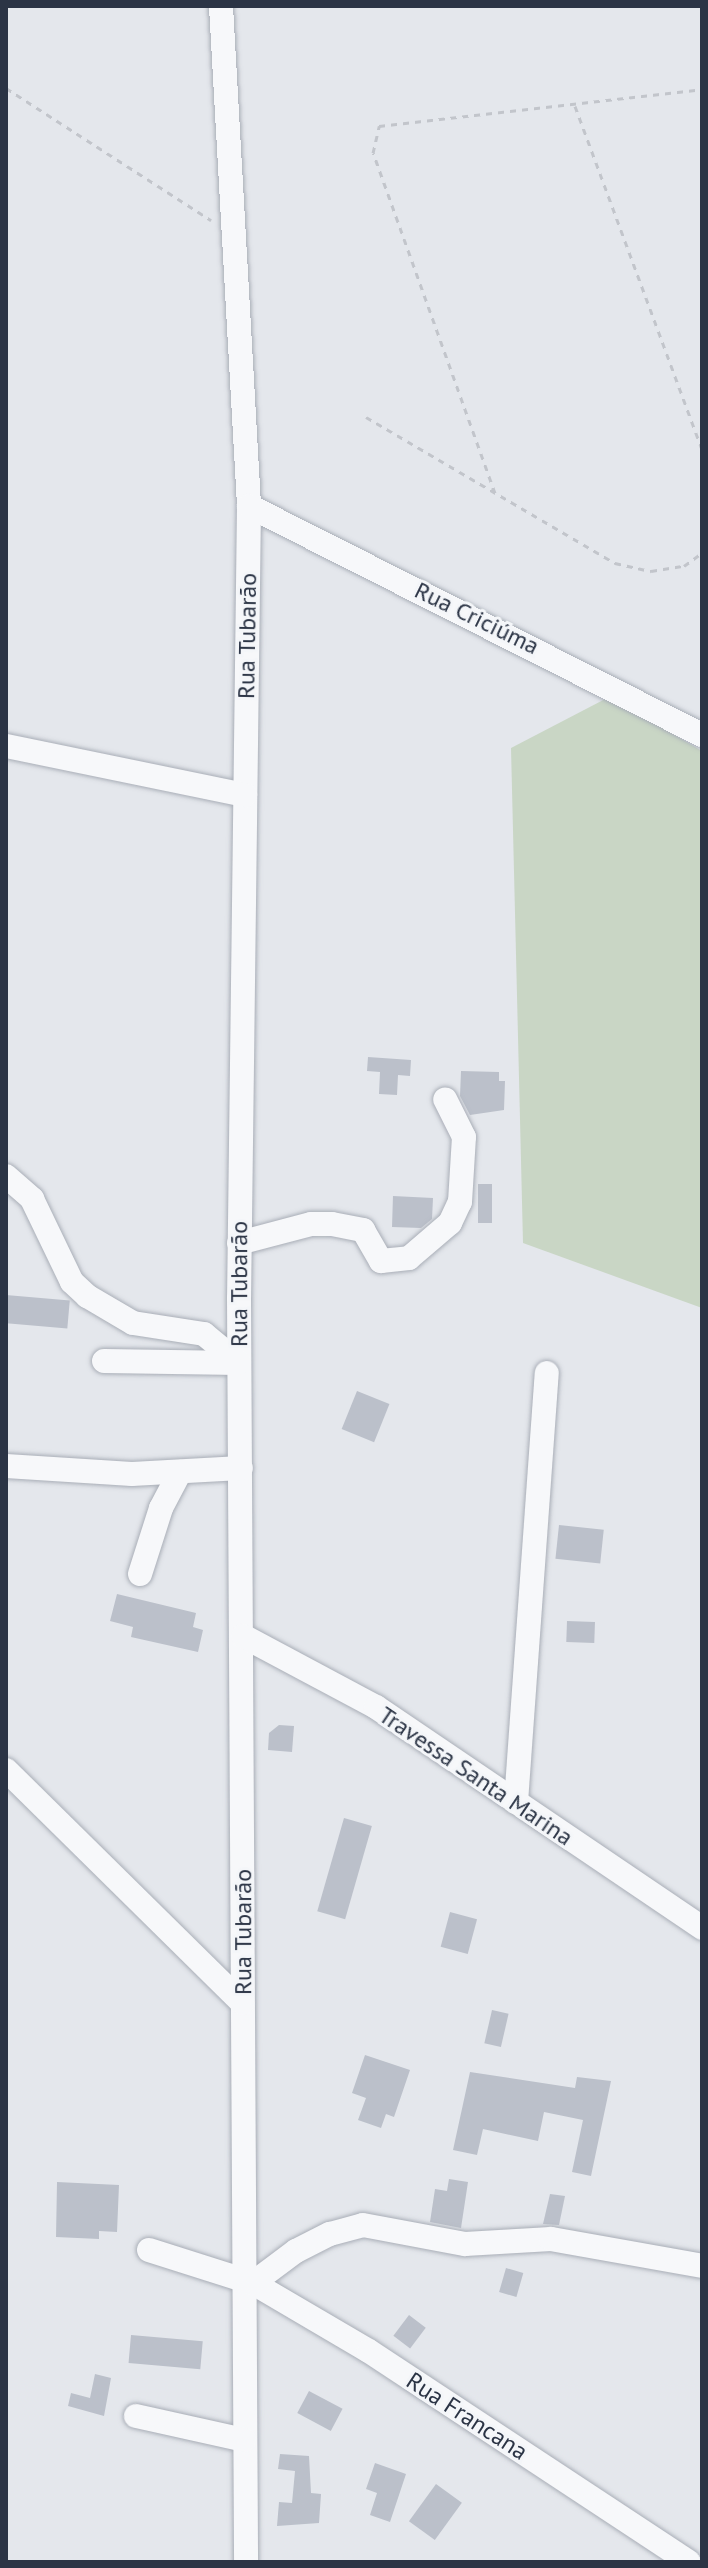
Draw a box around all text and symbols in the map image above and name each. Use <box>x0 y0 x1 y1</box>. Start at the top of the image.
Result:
street label: Rua Tubarão <box>231 572 263 700</box>
street label: Rua Criciúma <box>410 576 544 660</box>
street label: Rua Tubarão <box>225 1221 253 1347</box>
street label: Travessa Santa Marina <box>374 1700 578 1852</box>
street label: Rua Tubarão <box>229 1869 257 1995</box>
street label: Rua Francana <box>401 2366 533 2466</box>

